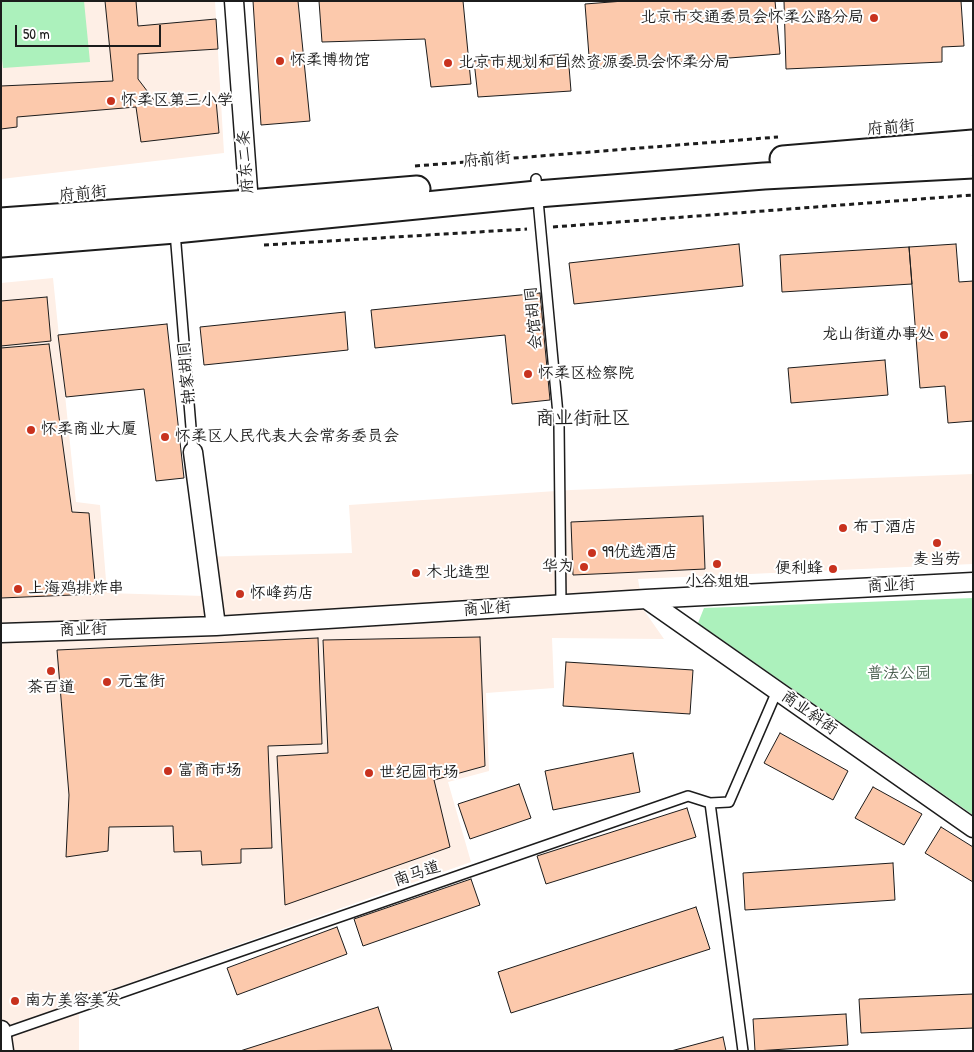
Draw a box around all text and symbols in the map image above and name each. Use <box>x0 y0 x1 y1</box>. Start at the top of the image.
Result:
place label: 北京市交通委员会怀柔公路分局 <box>640 8 864 28</box>
marker: 北京市交通委员会怀柔公路分局 <box>868 12 880 24</box>
scale bar <box>18 15 164 47</box>
text: 50 m <box>23 23 50 44</box>
place label: 怀柔博物馆 <box>290 51 370 71</box>
place label: 北京市规划和自然资源委员会怀柔分局 <box>458 53 730 73</box>
marker: 怀柔博物馆 <box>274 55 286 67</box>
marker: 北京市规划和自然资源委员会怀柔分局 <box>442 57 454 69</box>
place label: 怀柔区第三小学 <box>121 91 233 111</box>
marker: 怀柔区第三小学 <box>105 95 117 107</box>
street label: 府前街 <box>866 116 916 140</box>
street label: 府东二条 <box>234 129 258 195</box>
street label: 府前街 <box>462 148 512 172</box>
street label: 府前街 <box>58 182 108 206</box>
street label: 会馆胡同 <box>522 285 546 351</box>
place label: 龙山街道办事处 <box>822 325 934 345</box>
marker: 龙山街道办事处 <box>938 329 950 341</box>
street label: 钟家胡同 <box>175 340 199 406</box>
place label: 怀柔区检察院 <box>538 364 634 384</box>
marker: 怀柔区检察院 <box>522 368 534 380</box>
district label: 商业街社区 <box>536 408 630 430</box>
place label: 怀柔商业大厦 <box>41 420 137 440</box>
marker: 怀柔商业大厦 <box>25 424 37 436</box>
place label: 怀柔区人民代表大会常务委员会 <box>175 427 399 447</box>
marker: 怀柔区人民代表大会常务委员会 <box>159 431 171 443</box>
place label: 布丁酒店 <box>853 518 917 538</box>
marker: 布丁酒店 <box>837 522 849 534</box>
marker: 麦当劳 <box>931 537 943 549</box>
place label: 99优选酒店 <box>602 543 678 563</box>
marker: 99优选酒店 <box>586 547 598 559</box>
place label: 麦当劳 <box>913 550 961 570</box>
place label: 华为 <box>542 557 574 577</box>
marker: 小谷姐姐 <box>711 558 723 570</box>
place label: 便利蜂 <box>775 559 823 579</box>
marker: 华为 <box>578 561 590 573</box>
place label: 木北造型 <box>426 563 490 583</box>
marker: 便利蜂 <box>827 563 839 575</box>
marker: 木北造型 <box>410 567 422 579</box>
place label: 小谷姐姐 <box>685 572 749 592</box>
street label: 商业街 <box>867 575 915 597</box>
place label: 上海鸡排炸串 <box>28 579 124 599</box>
marker: 上海鸡排炸串 <box>12 583 24 595</box>
place label: 怀峰药店 <box>250 584 314 604</box>
marker: 怀峰药店 <box>234 588 246 600</box>
street label: 商业街 <box>462 598 512 620</box>
street label: 商业街 <box>59 620 107 640</box>
park label: 普法公园 <box>867 664 931 684</box>
marker: 茶百道 <box>45 665 57 677</box>
place label: 元宝街 <box>117 672 165 692</box>
marker: 元宝街 <box>101 676 113 688</box>
place label: 茶百道 <box>27 678 75 698</box>
street label: 商业斜街 <box>777 687 841 739</box>
place label: 富商市场 <box>178 761 242 781</box>
place label: 世纪园市场 <box>379 763 459 783</box>
marker: 富商市场 <box>162 765 174 777</box>
marker: 世纪园市场 <box>363 767 375 779</box>
street label: 南马道 <box>391 857 443 891</box>
place label: 南方美容美发 <box>25 991 121 1011</box>
marker: 南方美容美发 <box>9 995 21 1007</box>

